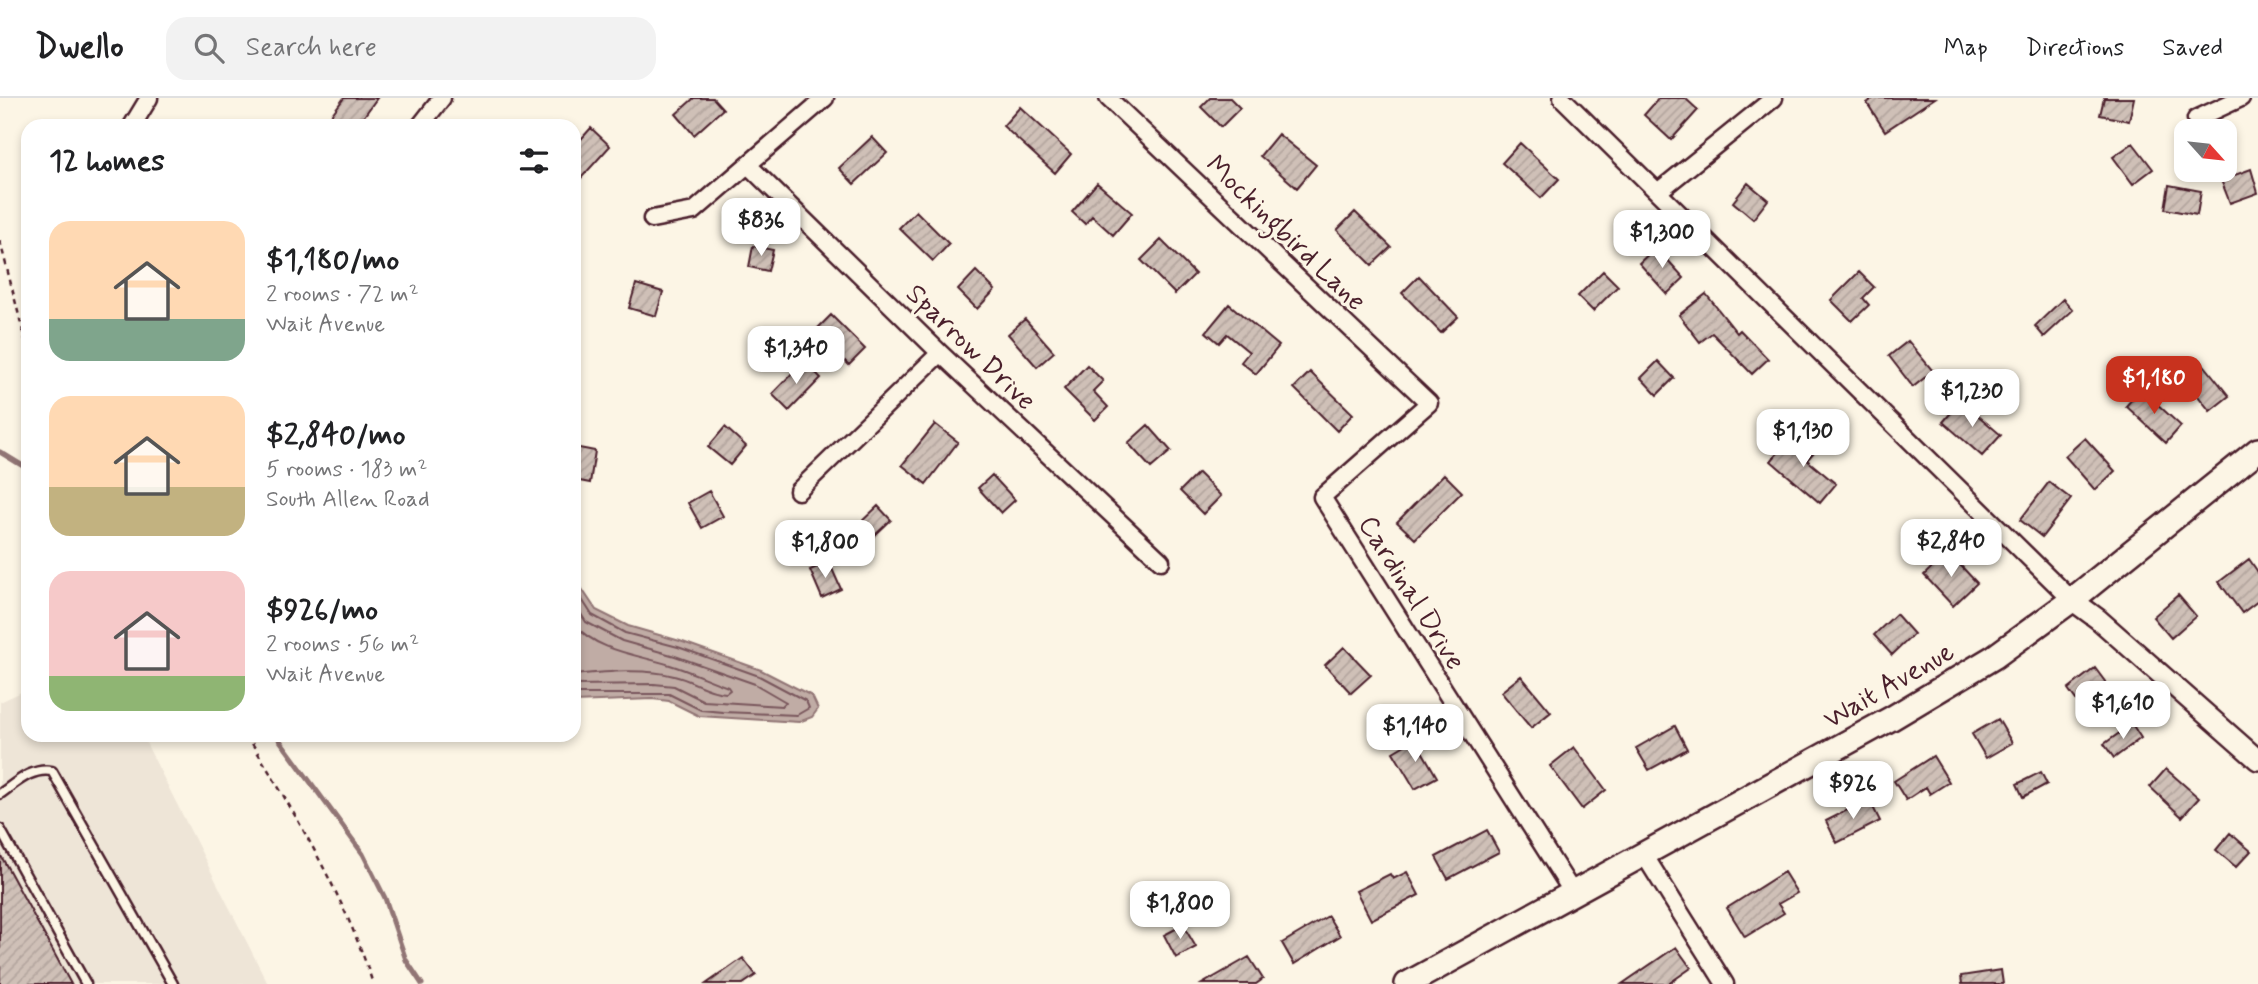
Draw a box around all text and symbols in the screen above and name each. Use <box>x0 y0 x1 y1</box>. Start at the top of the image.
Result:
search box <box>166 17 656 80</box>
text: Dwello <box>35 26 124 70</box>
icon: search <box>190 29 228 67</box>
text: Search here <box>246 31 377 65</box>
text: Map <box>1944 33 1988 64</box>
text: Directions <box>2026 33 2124 64</box>
text: Saved <box>2162 33 2223 64</box>
north arrow <box>2174 119 2236 182</box>
map controls <box>2174 119 2237 182</box>
text: 12 homes <box>49 142 165 181</box>
icon: filters <box>515 142 553 180</box>
street label: Mockingbird Lane <box>1195 148 1374 322</box>
pin: $836 <box>720 198 802 258</box>
text: $836 <box>737 206 785 236</box>
pin: $1,300 <box>1605 211 1719 270</box>
text: $1,300 <box>1629 218 1695 248</box>
text: $1,180/mo <box>266 241 399 280</box>
icon: home <box>105 249 189 333</box>
street label: Sparrow Drive <box>897 276 1043 419</box>
text: 2 rooms · 72 m² <box>266 280 419 310</box>
text: Wait Avenue <box>266 310 385 340</box>
pin: $1,340 <box>739 327 853 386</box>
text: $1,340 <box>764 334 828 364</box>
pin: $1,180 <box>2097 356 2211 416</box>
text: $1,180 <box>2122 364 2186 394</box>
pin: $1,230 <box>1915 370 2029 429</box>
text: $1,230 <box>1940 377 2004 407</box>
pin: $1,130 <box>1746 410 1860 469</box>
text: $2,840/mo <box>266 416 406 455</box>
text: $1,130 <box>1773 417 1833 447</box>
icon: home <box>105 424 189 508</box>
text: 5 rooms · 183 m² <box>266 455 427 485</box>
text: South Allen Road <box>266 485 430 515</box>
street label: Cardinal Drive <box>1349 509 1473 678</box>
pin: $2,840 <box>1894 519 2008 579</box>
pin: $1,800 <box>768 520 882 580</box>
text: $2,840 <box>1917 527 1985 557</box>
text: $1,800 <box>791 528 859 558</box>
text: $926/mo <box>266 591 378 630</box>
icon: home <box>105 599 189 683</box>
text: 2 rooms · 56 m² <box>266 630 419 660</box>
street label: Wait Avenue <box>1817 634 1961 738</box>
text: Wait Avenue <box>266 660 385 690</box>
pin: $1,610 <box>2066 682 2180 741</box>
text: $1,610 <box>2091 689 2155 719</box>
pin: $1,140 <box>1358 704 1472 764</box>
text: $1,140 <box>1382 712 1448 742</box>
pin: $926 <box>1812 762 1894 821</box>
text: $926 <box>1829 769 1877 799</box>
pin: $1,800 <box>1123 882 1237 941</box>
text: $1,800 <box>1146 889 1214 919</box>

